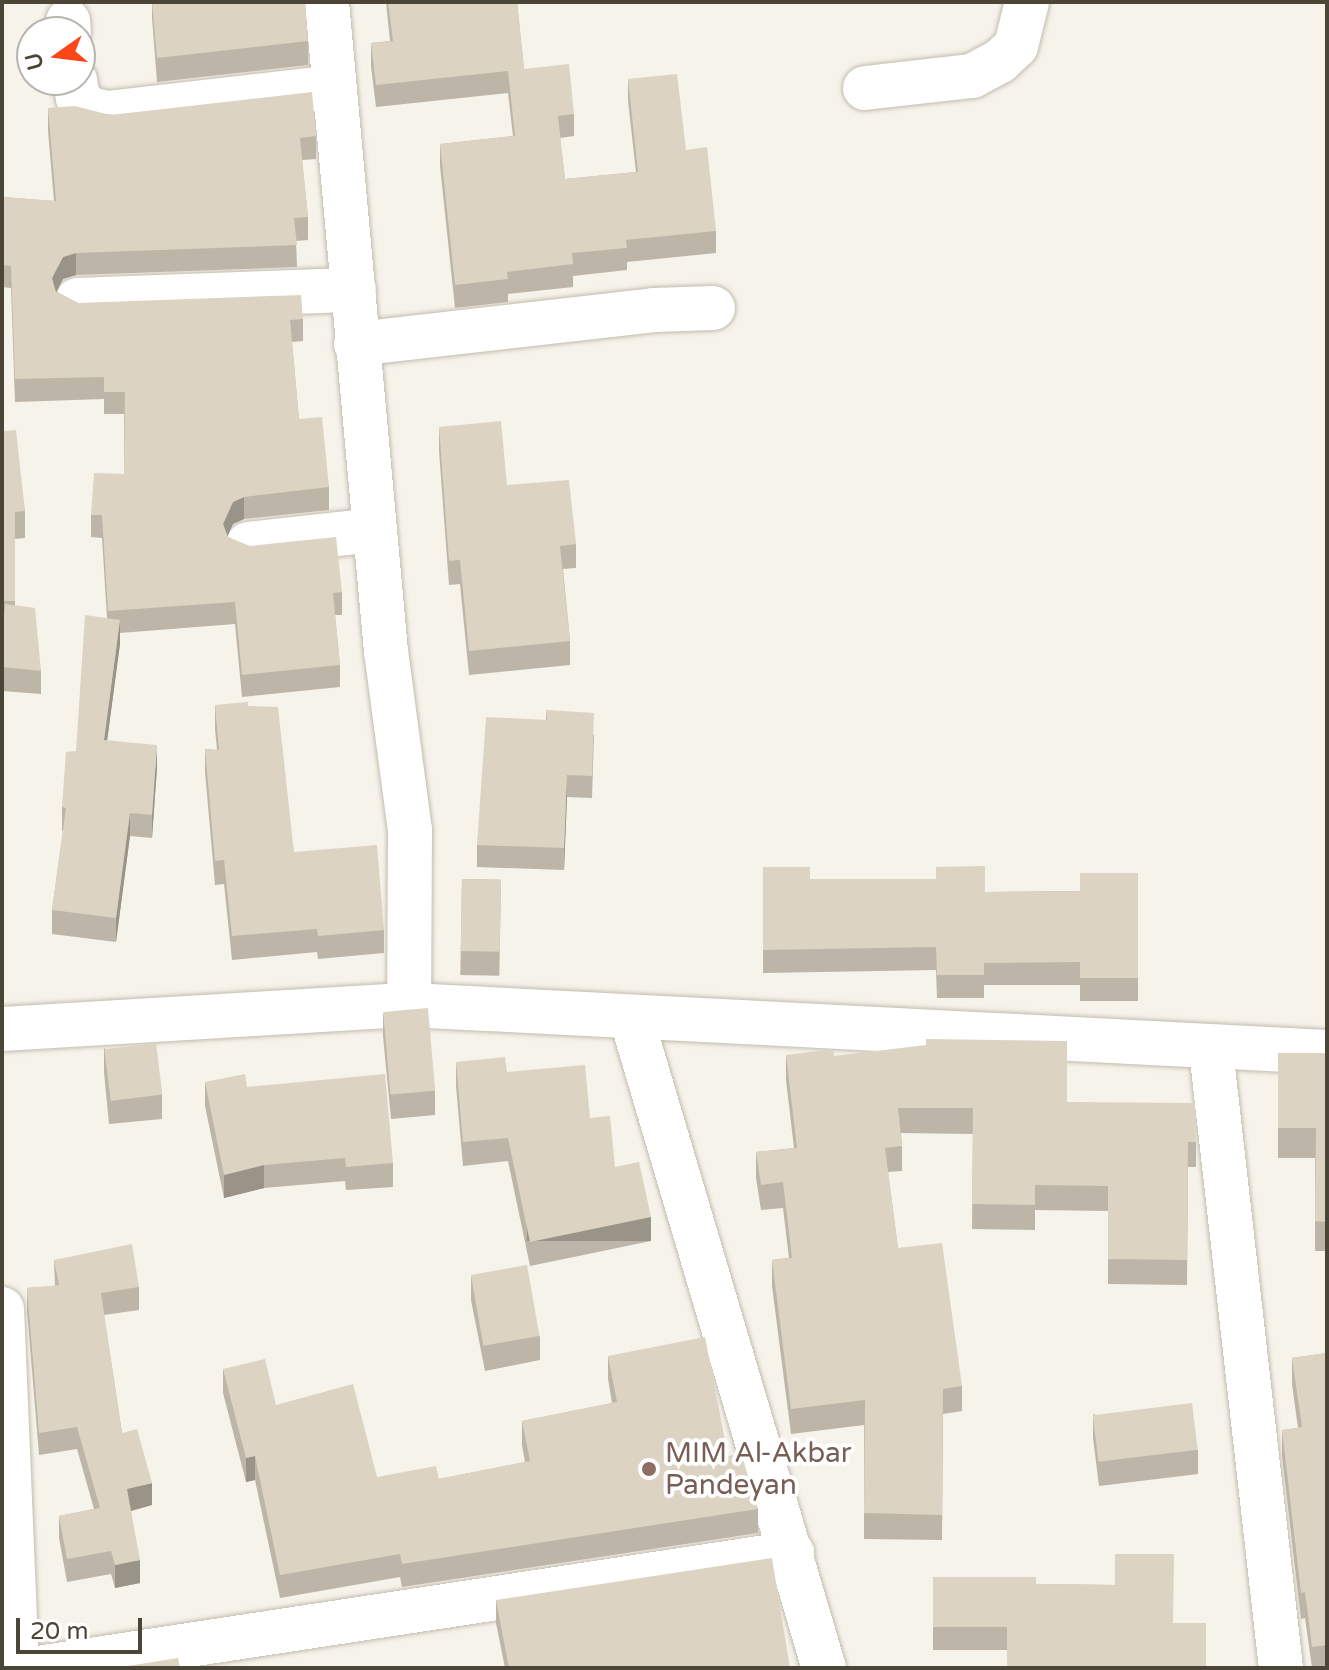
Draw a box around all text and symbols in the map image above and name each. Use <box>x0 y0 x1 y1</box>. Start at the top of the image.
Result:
north arrow <box>16 16 96 96</box>
text: U <box>20 50 49 73</box>
place label: MIM Al-Akbar Pandeyan <box>665 1436 852 1502</box>
marker: MIM Al-Akbar Pandeyan <box>640 1460 658 1478</box>
scale bar <box>20 1602 146 1652</box>
text: 20 m <box>30 1617 88 1646</box>

